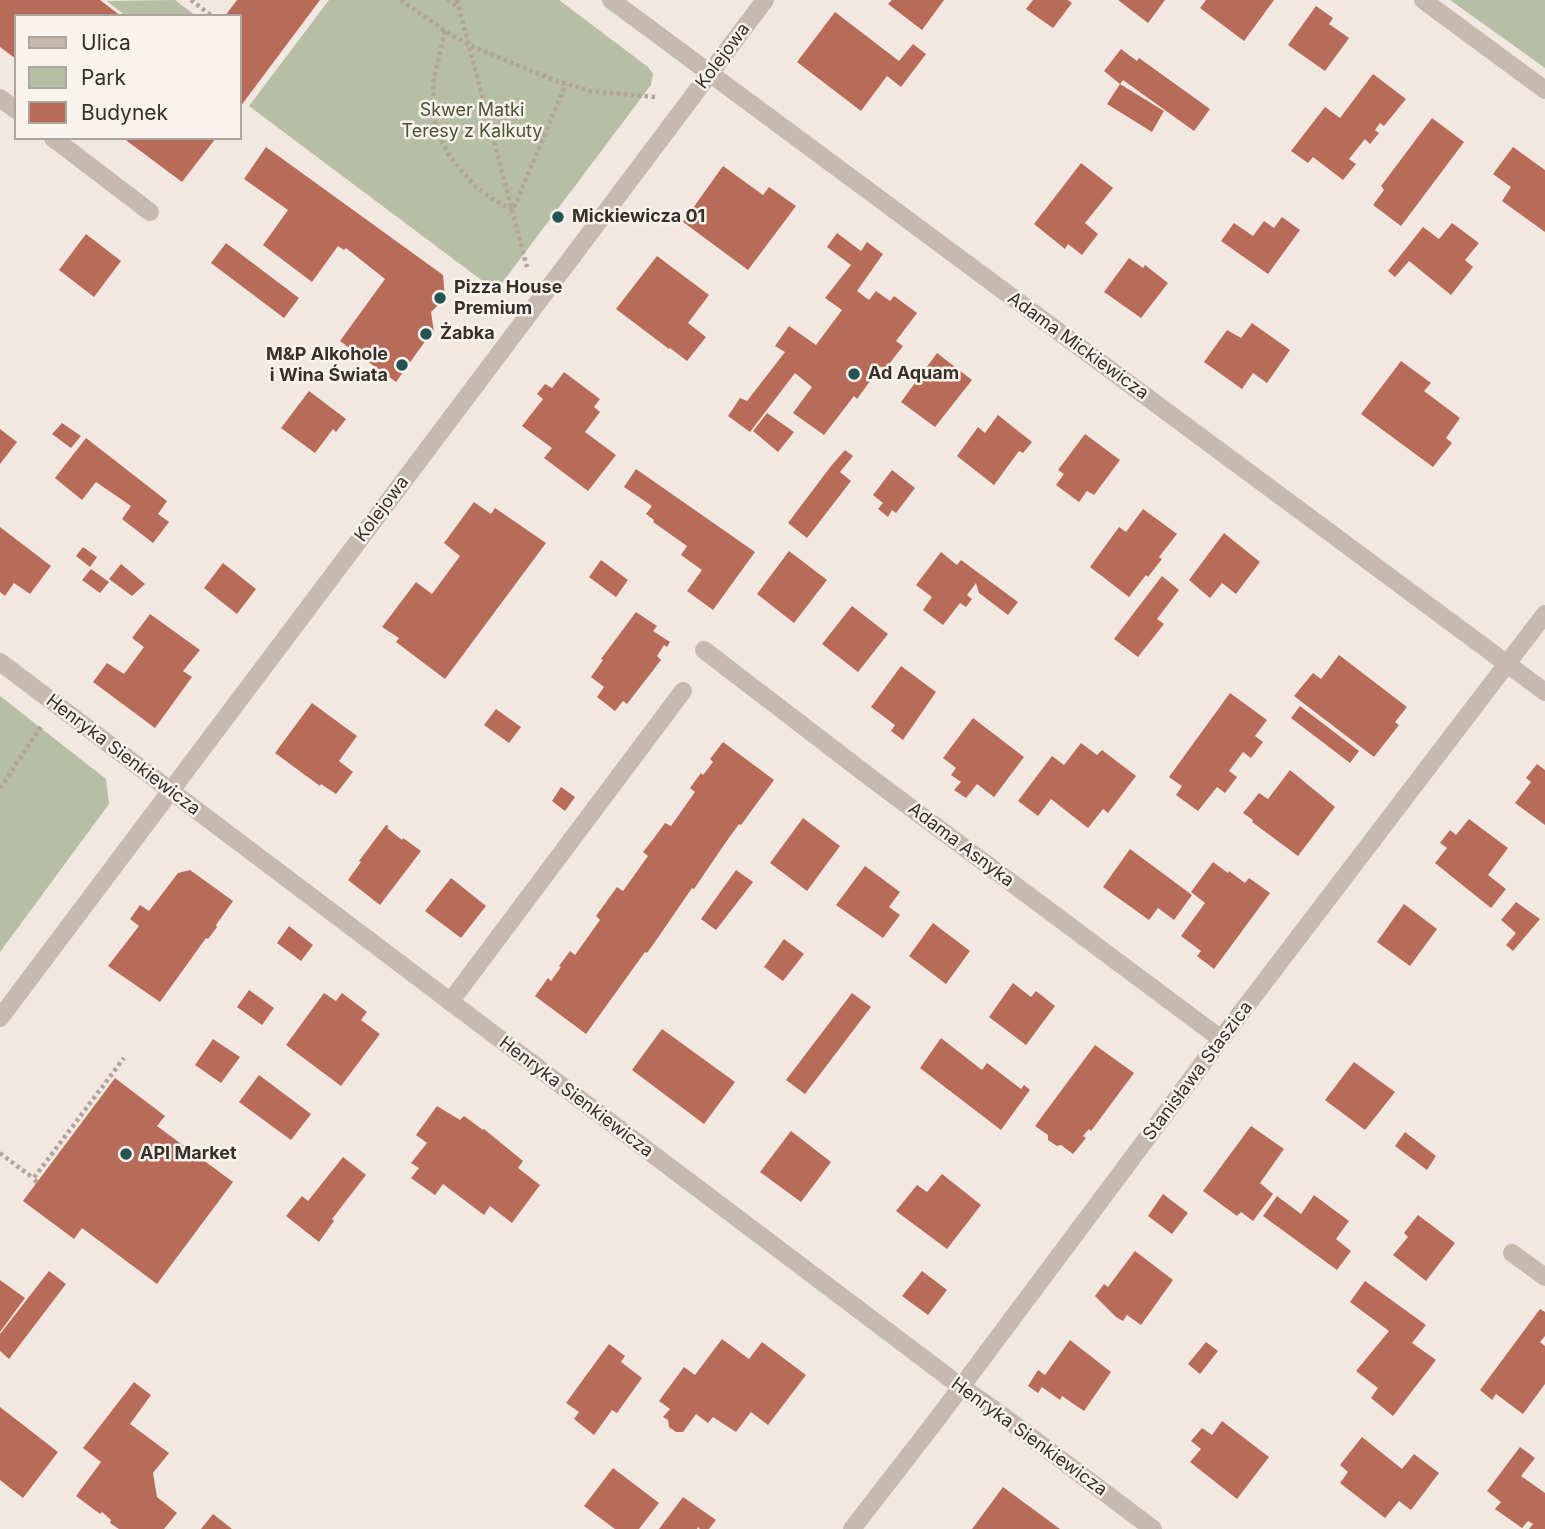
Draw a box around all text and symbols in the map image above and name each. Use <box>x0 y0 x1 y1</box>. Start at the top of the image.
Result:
legend <box>14 14 242 140</box>
street label: Kolejowa <box>691 19 755 93</box>
text: Ulica <box>81 30 131 55</box>
text: Park <box>81 65 126 90</box>
text: Budynek <box>81 100 168 125</box>
park label: Skwer Matki Teresy z Kalkuty <box>402 100 542 142</box>
place label: Mickiewicza 01 <box>572 206 705 228</box>
marker: Mickiewicza 01 <box>550 209 566 225</box>
place label: Pizza House Premium <box>454 277 562 320</box>
street label: Adama Mickiewicza <box>1003 288 1153 404</box>
marker: Pizza House Premium <box>432 290 448 306</box>
place label: Żabka <box>440 323 495 345</box>
marker: Żabka <box>418 326 434 342</box>
place label: M&P Alkohole i Wina Świata <box>266 344 388 386</box>
marker: M&P Alkohole i Wina Świata <box>394 357 410 373</box>
place label: Ad Aquam <box>868 363 959 385</box>
marker: Ad Aquam <box>846 366 862 382</box>
street label: Kolejowa <box>350 472 414 546</box>
street label: Henryka Sienkiewicza <box>42 690 204 820</box>
street label: Adama Asnyka <box>904 798 1018 892</box>
street label: Stanisława Staszica <box>1139 997 1257 1145</box>
street label: Henryka Sienkiewicza <box>495 1032 657 1162</box>
place label: API Market <box>140 1143 237 1165</box>
marker: API Market <box>118 1146 134 1162</box>
street label: Henryka Sienkiewicza <box>947 1373 1111 1501</box>

